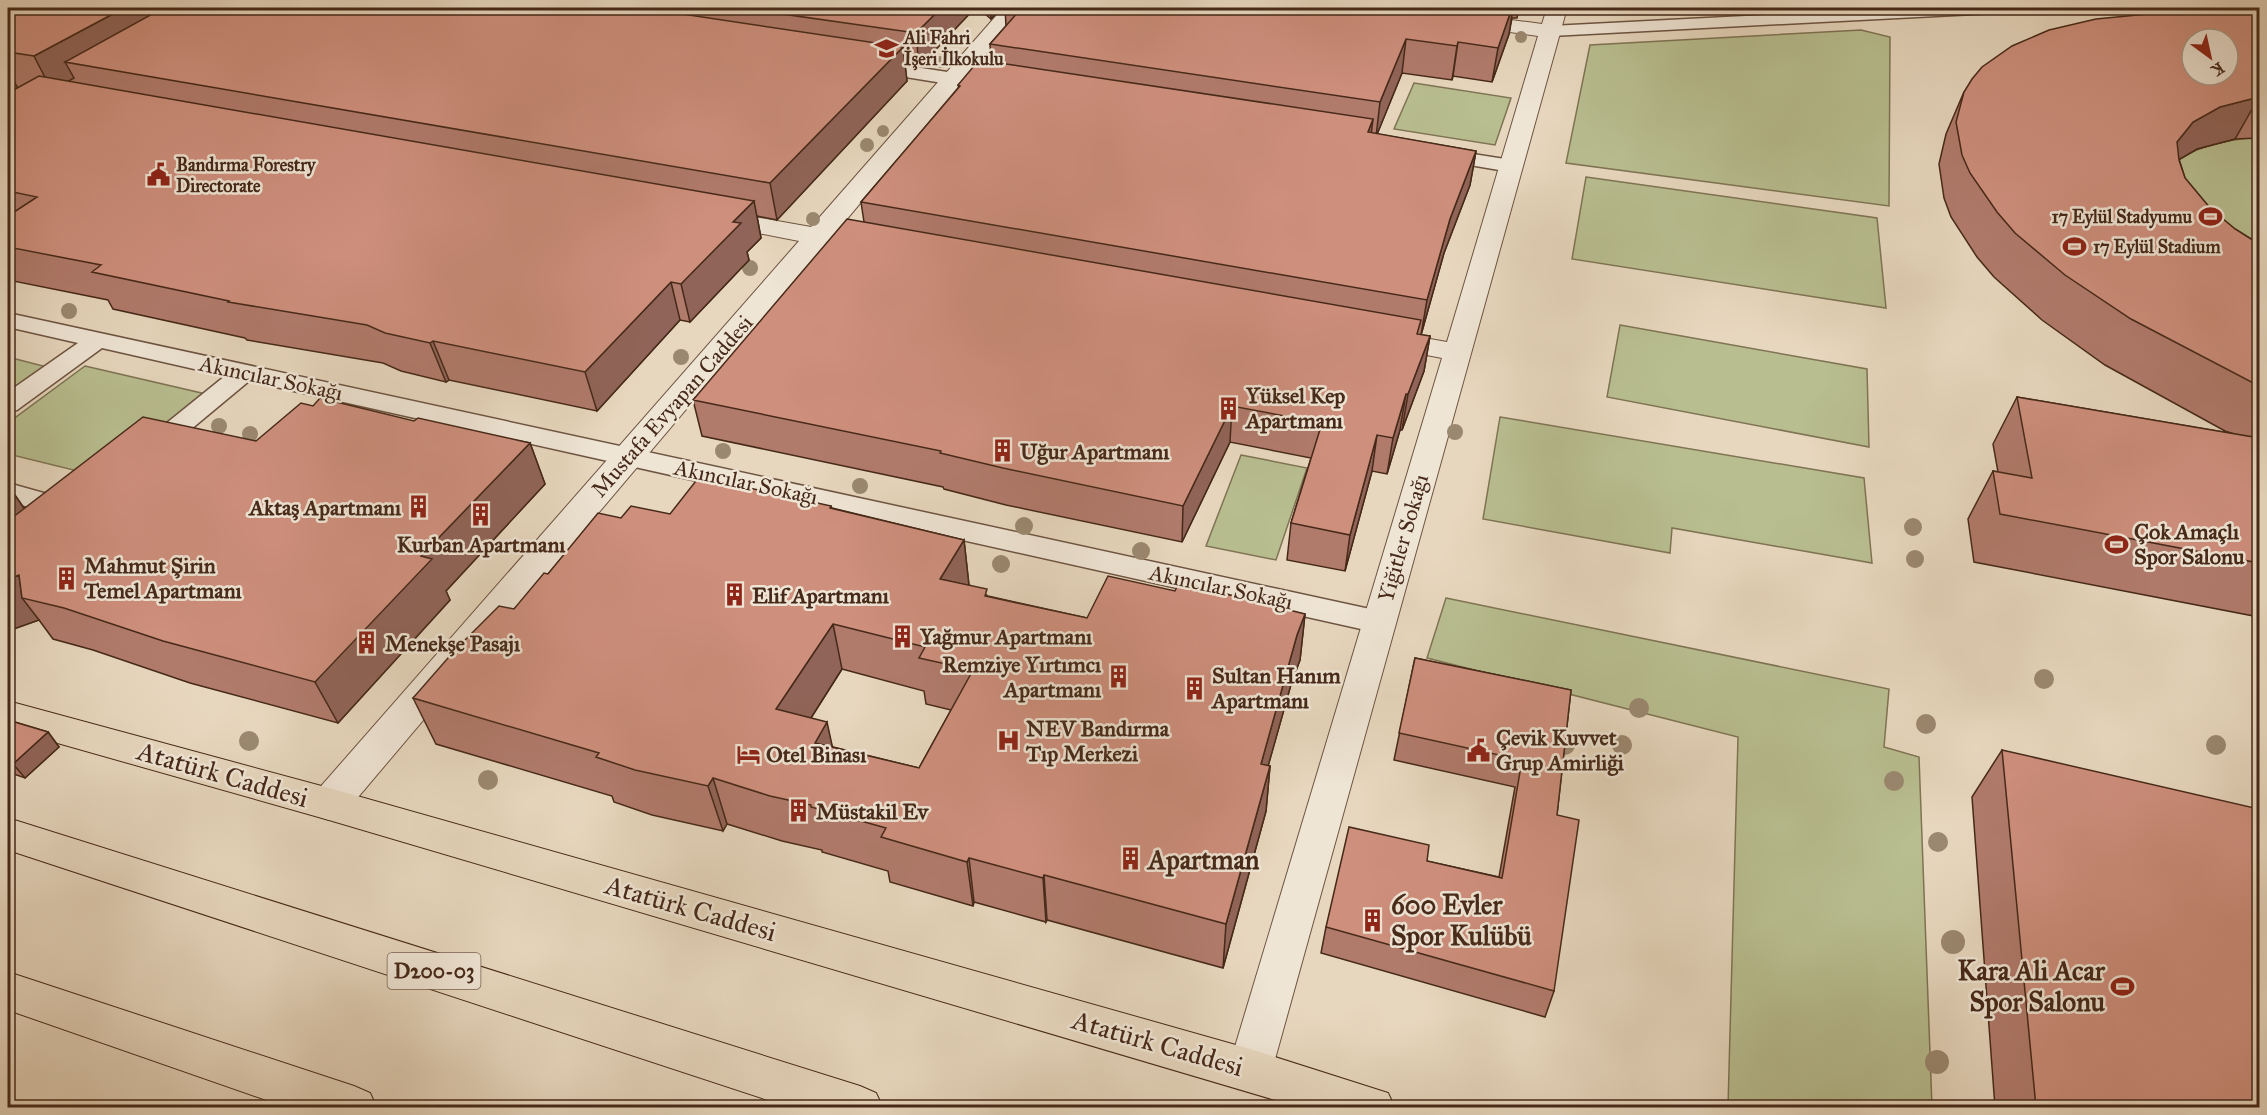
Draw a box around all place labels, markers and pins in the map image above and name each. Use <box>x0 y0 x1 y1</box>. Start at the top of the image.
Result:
place label: Ali Fahri İşeri İlkokulu <box>903 27 1004 71</box>
school or university icon: Ali Fahri İşeri İlkokulu <box>873 35 899 61</box>
place label: Bandırma Forestry Directorate <box>176 154 317 197</box>
public building icon: Bandırma Forestry Directorate <box>145 162 171 188</box>
sports icon: 17 Eylül Stadyumu <box>2197 204 2223 230</box>
place label: 17 Eylül Stadyumu <box>2051 206 2192 229</box>
sports icon: 17 Eylül Stadium <box>2062 234 2088 260</box>
place label: 17 Eylül Stadium <box>2093 236 2221 259</box>
place label: Yüksel Kep Apartmanı <box>1244 382 1345 434</box>
building icon: Yüksel Kep Apartmanı <box>1215 395 1241 421</box>
building icon: Uğur Apartmanı <box>989 438 1015 464</box>
place label: Uğur Apartmanı <box>1020 438 1170 465</box>
place label: Aktaş Apartmanı <box>247 494 402 521</box>
building icon: Aktaş Apartmanı <box>406 494 432 520</box>
building icon: Kurban Apartmanı <box>468 502 494 528</box>
place label: Çok Amaçlı Spor Salonu <box>2134 518 2245 570</box>
place label: Kurban Apartmanı <box>397 531 566 558</box>
sports icon: Çok Amaçlı Spor Salonu <box>2103 531 2129 557</box>
place label: Mahmut Şirin Temel Apartmanı <box>83 552 243 604</box>
building icon: Mahmut Şirin Temel Apartmanı <box>53 565 79 591</box>
building icon: Elif Apartmanı <box>721 582 747 608</box>
place label: Elif Apartmanı <box>752 582 890 609</box>
building icon: Yağmur Apartmanı <box>889 623 915 649</box>
place label: Yağmur Apartmanı <box>919 623 1093 650</box>
building icon: Menekşe Pasajı <box>354 630 380 656</box>
place label: Menekşe Pasajı <box>385 630 521 657</box>
place label: Remziye Yırtımcı Apartmanı <box>942 651 1102 703</box>
place label: Sultan Hanım Apartmanı <box>1210 662 1341 714</box>
building icon: Remziye Yırtımcı Apartmanı <box>1106 664 1132 690</box>
building icon: Sultan Hanım Apartmanı <box>1181 675 1207 701</box>
place label: NEV Bandırma Tıp Merkezi <box>1025 715 1170 767</box>
place label: Çevik Kuvvet Grup Amirliği <box>1496 724 1625 776</box>
hospital icon: NEV Bandırma Tıp Merkezi <box>995 728 1021 754</box>
public building icon: Çevik Kuvvet Grup Amirliği <box>1465 737 1491 763</box>
hotel icon: Otel Binası <box>735 741 761 767</box>
place label: Otel Binası <box>766 741 867 768</box>
building icon: Müstakil Ev <box>785 798 811 824</box>
place label: Müstakil Ev <box>816 798 930 825</box>
place label: Apartman <box>1146 843 1260 877</box>
building icon: Apartman <box>1117 846 1143 872</box>
place label: 600 Evler Spor Kulübü <box>1391 888 1532 953</box>
building icon: 600 Evler Spor Kulübü <box>1360 907 1386 933</box>
place label: Kara Ali Acar Spor Salonu <box>1957 954 2106 1019</box>
sports icon: Kara Ali Acar Spor Salonu <box>2110 973 2136 999</box>

